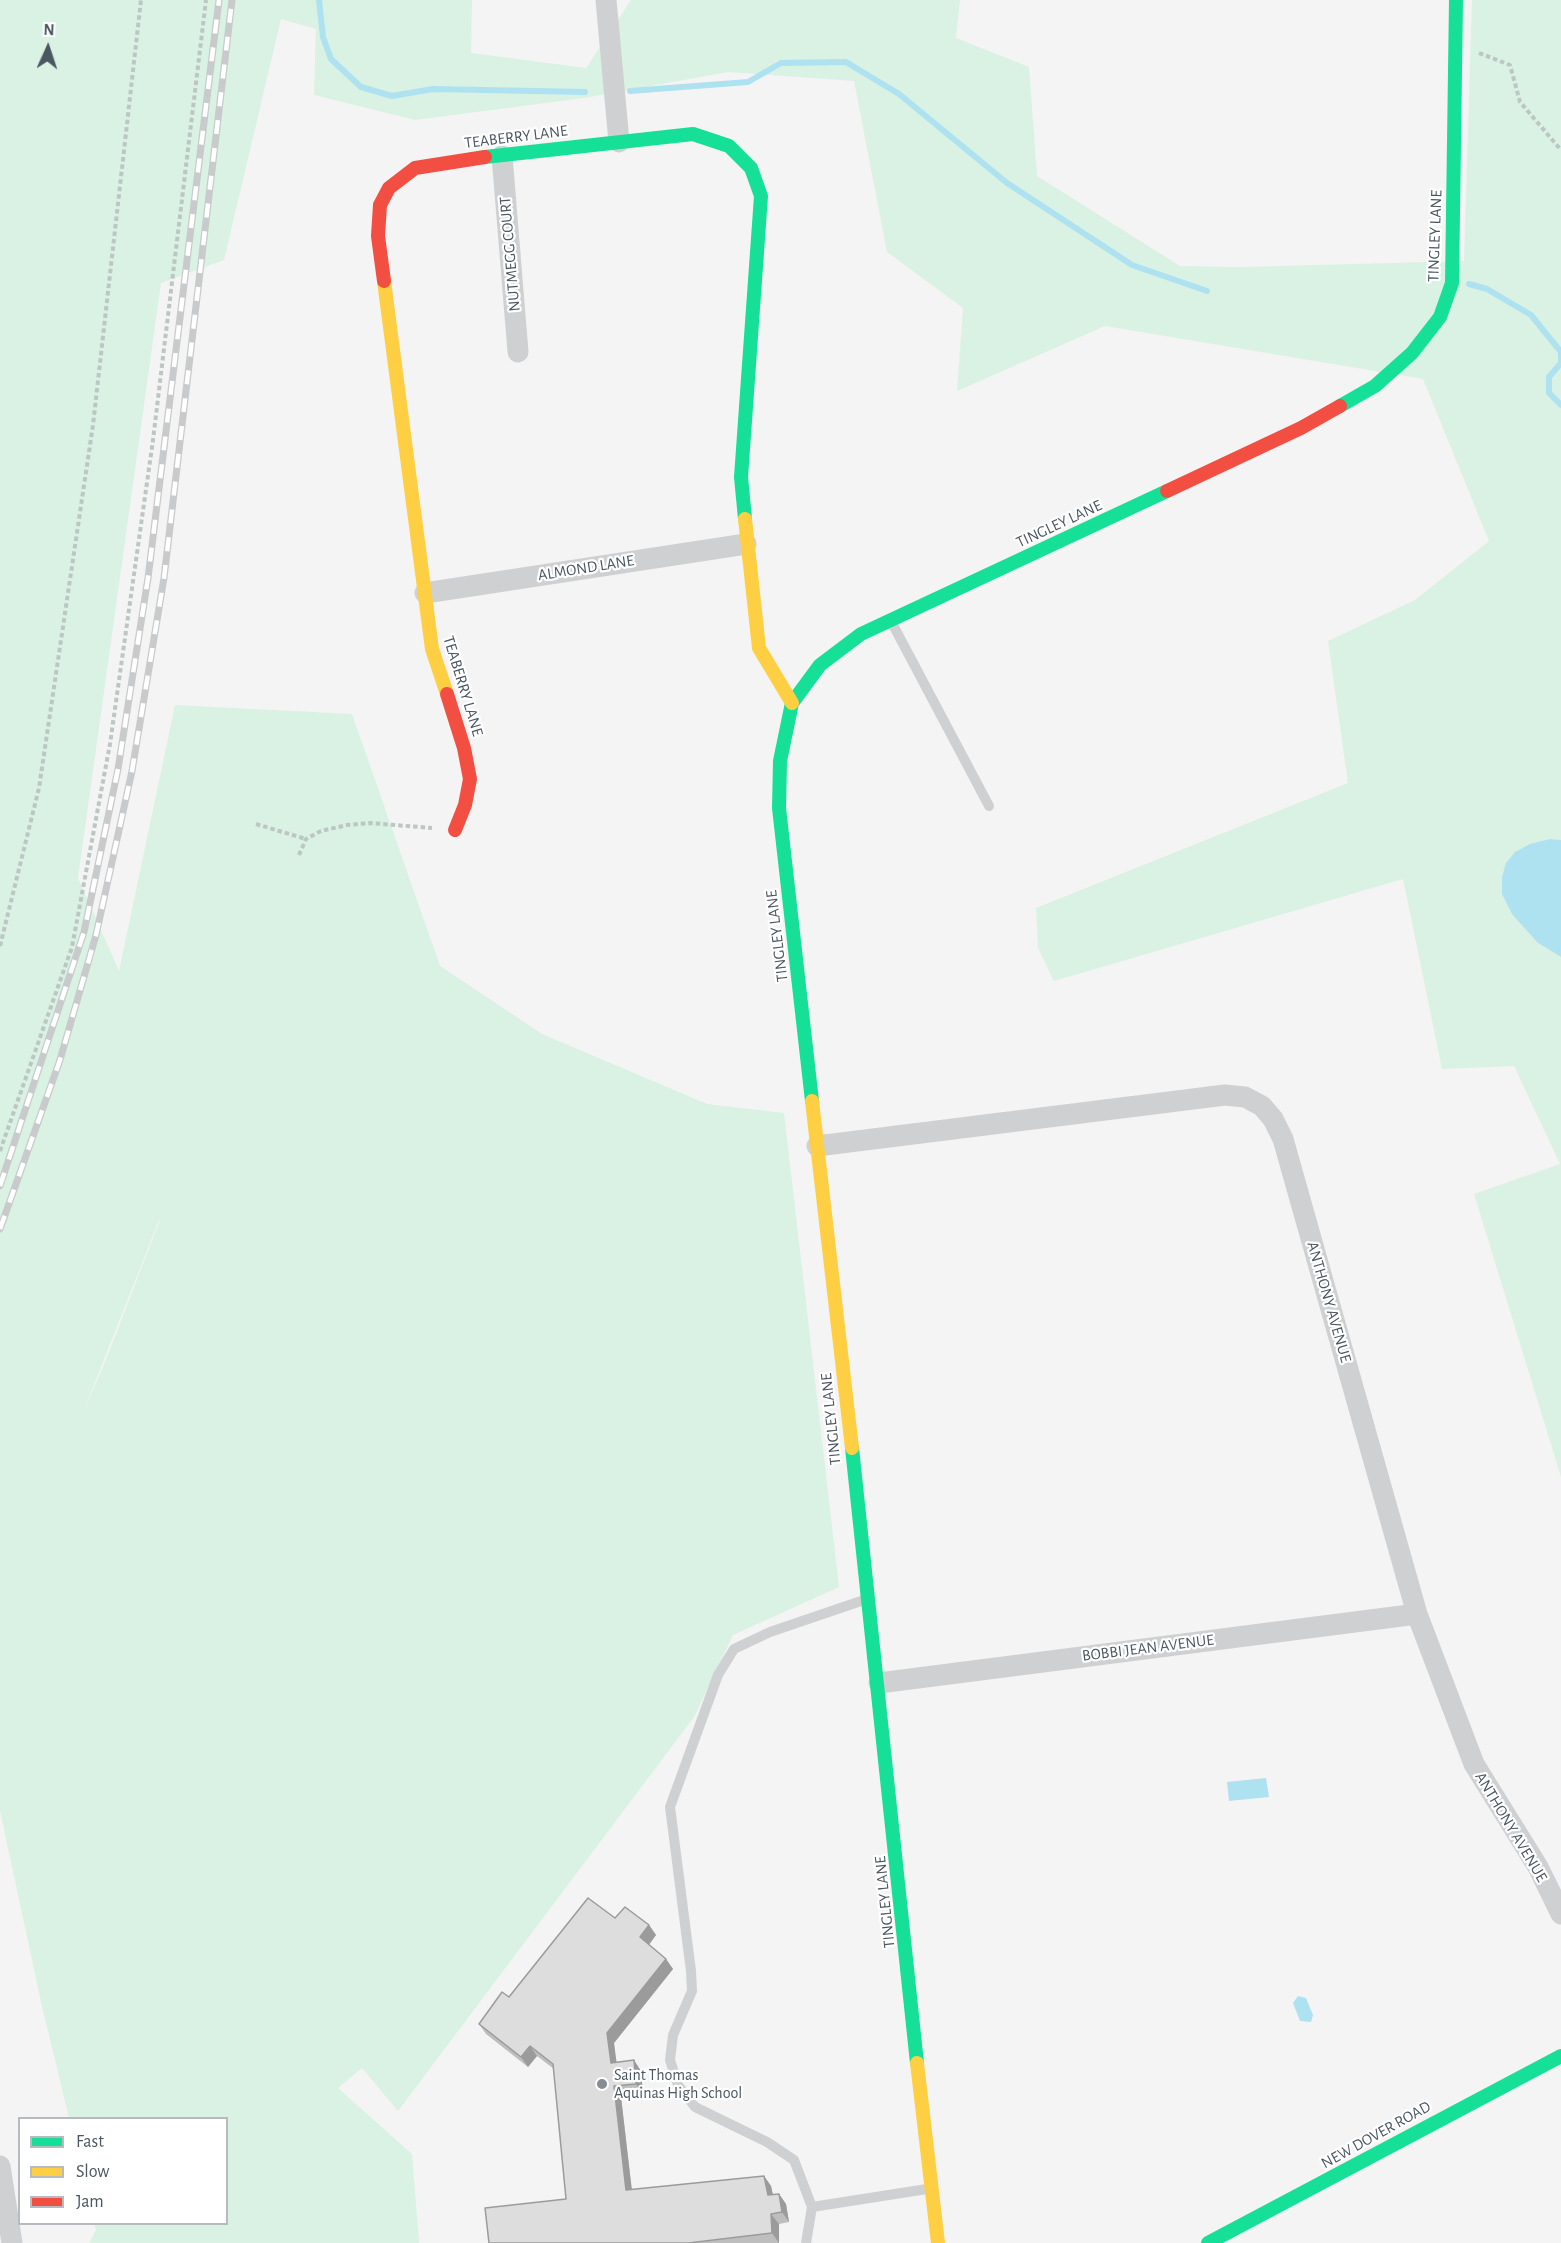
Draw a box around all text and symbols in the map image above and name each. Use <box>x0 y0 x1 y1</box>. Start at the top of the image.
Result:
north arrow <box>18 18 78 78</box>
text: N <box>43 22 55 38</box>
street label: TEABERRY LANE <box>463 121 569 153</box>
street label: TINGLEY LANE <box>1424 190 1446 282</box>
street label: NUTMEGG COURT <box>495 196 525 312</box>
street label: TINGLEY LANE <box>1013 496 1105 552</box>
street label: ALMOND LANE <box>537 551 635 585</box>
street label: TEABERRY LANE <box>439 633 487 739</box>
street label: TINGLEY LANE <box>762 889 792 983</box>
street label: ANTHONY AVENUE <box>1303 1239 1355 1365</box>
street label: TINGLEY LANE <box>817 1372 845 1466</box>
street label: BOBBI JEAN AVENUE <box>1081 1630 1215 1666</box>
street label: ANTHONY AVENUE <box>1471 1769 1551 1885</box>
street label: TINGLEY LANE <box>871 1855 899 1949</box>
place label: Saint Thomas Aquinas High School <box>614 2065 742 2103</box>
marker: Saint Thomas Aquinas High School <box>595 2077 609 2091</box>
street label: NEW DOVER ROAD <box>1318 2097 1434 2173</box>
legend <box>18 2117 228 2225</box>
text: Fast <box>76 2133 104 2151</box>
text: Slow <box>76 2163 109 2181</box>
text: Jam <box>76 2193 104 2211</box>

